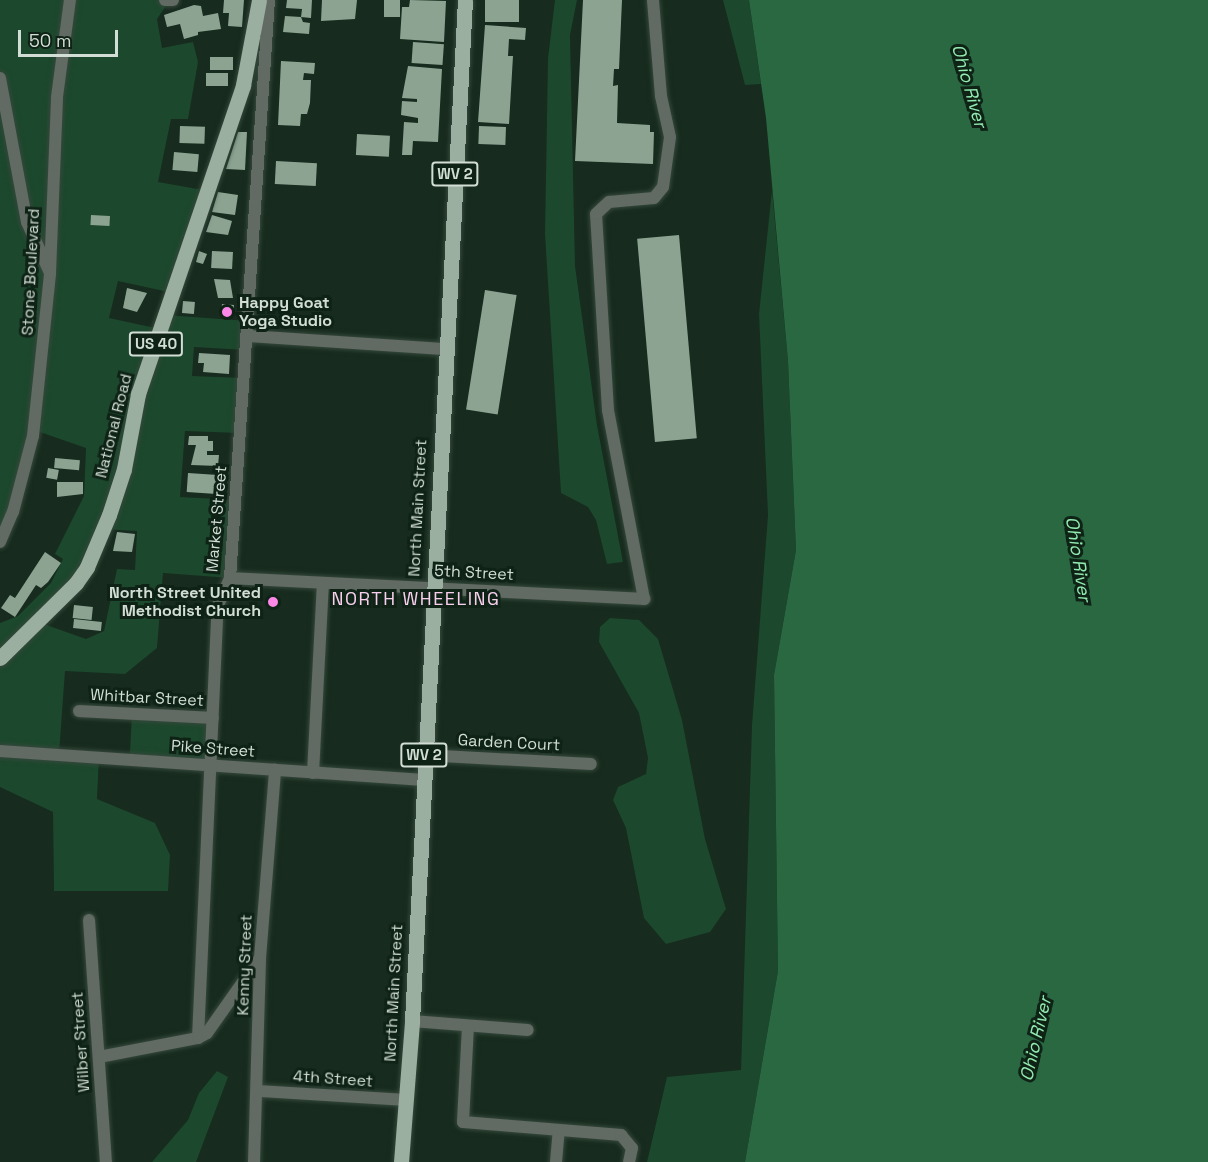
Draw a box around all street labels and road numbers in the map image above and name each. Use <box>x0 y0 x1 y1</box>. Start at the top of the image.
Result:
road number: WV 2 <box>431 162 479 186</box>
street label: Stone Boulevard <box>18 208 44 336</box>
road number: US 40 <box>128 332 184 356</box>
street label: National Road <box>92 372 136 480</box>
street label: North Main Street <box>405 439 431 577</box>
street label: Market Street <box>203 465 231 573</box>
street label: 5th Street <box>434 561 514 585</box>
street label: Whitbar Street <box>90 685 204 711</box>
street label: Garden Court <box>457 731 561 755</box>
street label: Pike Street <box>170 736 256 762</box>
road number: WV 2 <box>400 743 448 767</box>
street label: Kenny Street <box>234 914 256 1016</box>
street label: North Main Street <box>381 924 407 1062</box>
street label: Wilber Street <box>68 991 94 1093</box>
street label: 4th Street <box>292 1067 374 1091</box>

